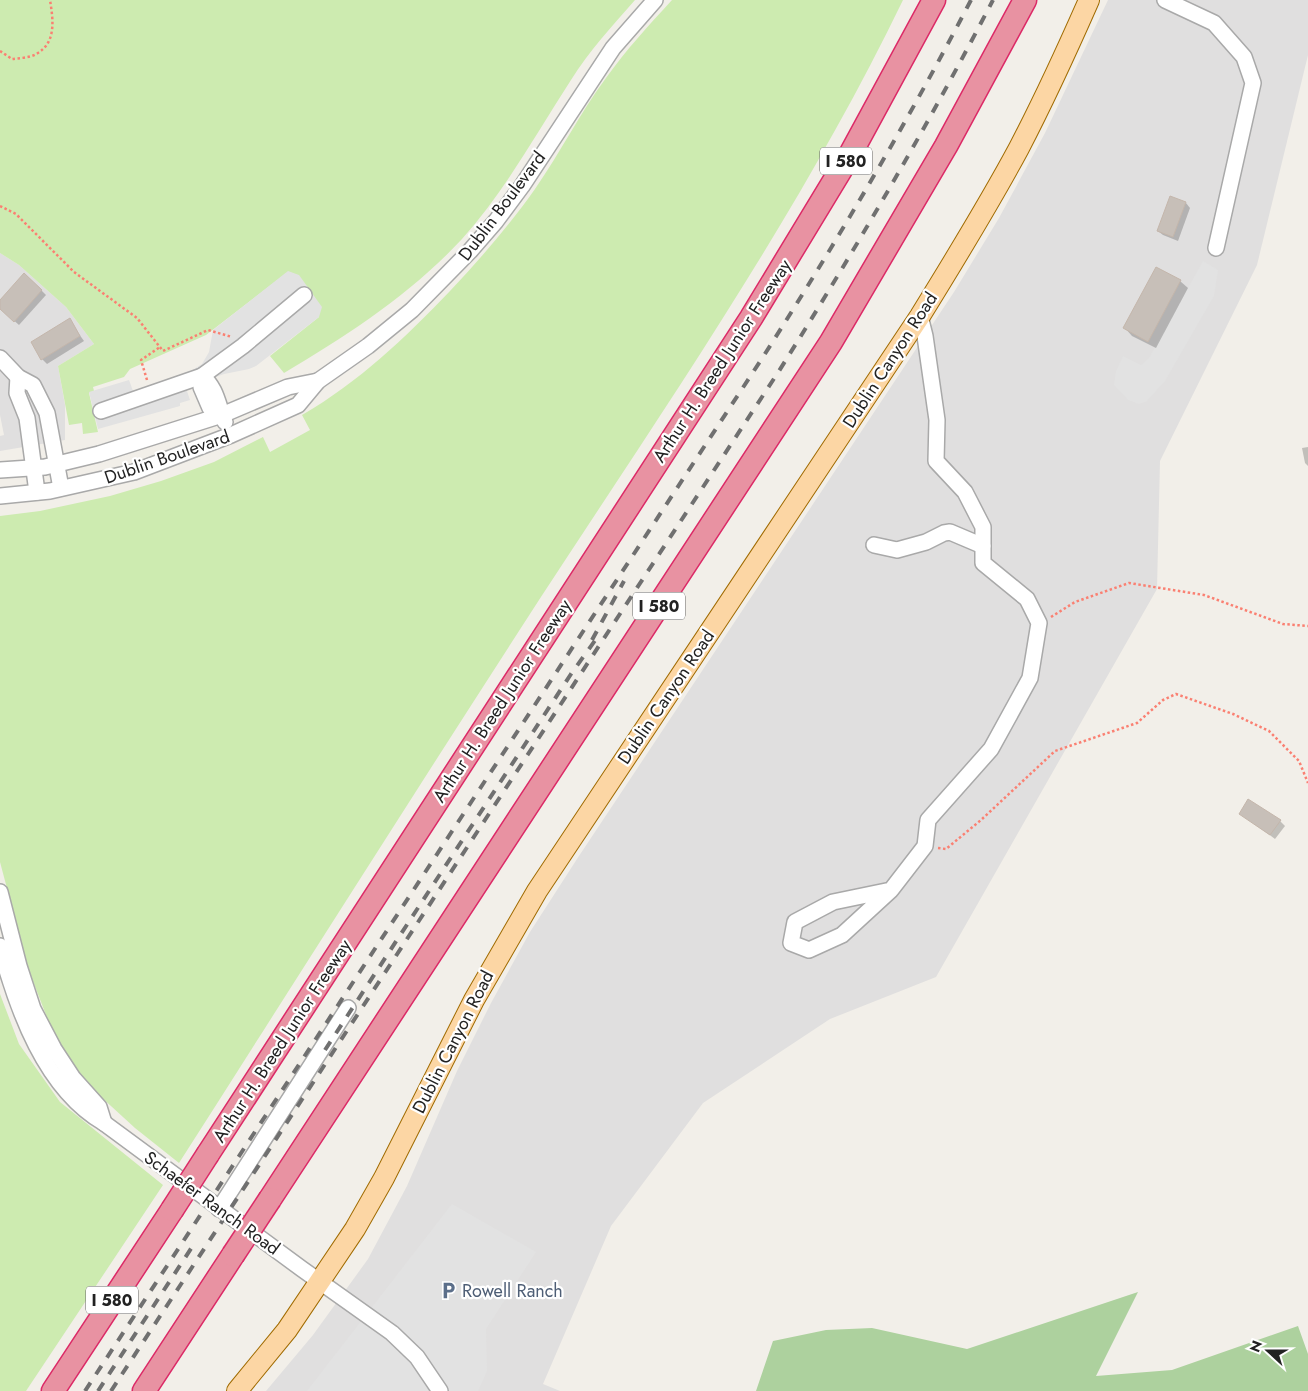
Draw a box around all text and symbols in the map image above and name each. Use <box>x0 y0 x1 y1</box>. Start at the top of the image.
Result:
street label: Dublin Boulevard <box>452 146 552 266</box>
road number: I 580 <box>820 148 872 175</box>
street label: Arthur H. Breed Junior Freeway <box>646 254 798 468</box>
street label: Dublin Canyon Road <box>836 287 944 433</box>
street label: Dublin Boulevard <box>101 423 233 491</box>
road number: I 580 <box>633 592 685 620</box>
street label: Arthur H. Breed Junior Freeway <box>426 594 578 808</box>
street label: Dublin Canyon Road <box>611 625 721 769</box>
street label: Arthur H. Breed Junior Freeway <box>206 934 358 1148</box>
street label: Dublin Canyon Road <box>406 966 500 1118</box>
street label: Schaefer Ranch Road <box>139 1145 285 1261</box>
place label: Rowell Ranch <box>462 1278 563 1304</box>
parking icon: Rowell Ranch <box>438 1281 458 1301</box>
road number: I 580 <box>86 1286 138 1314</box>
north arrow <box>1243 1326 1293 1376</box>
text: N <box>1245 1338 1267 1355</box>

